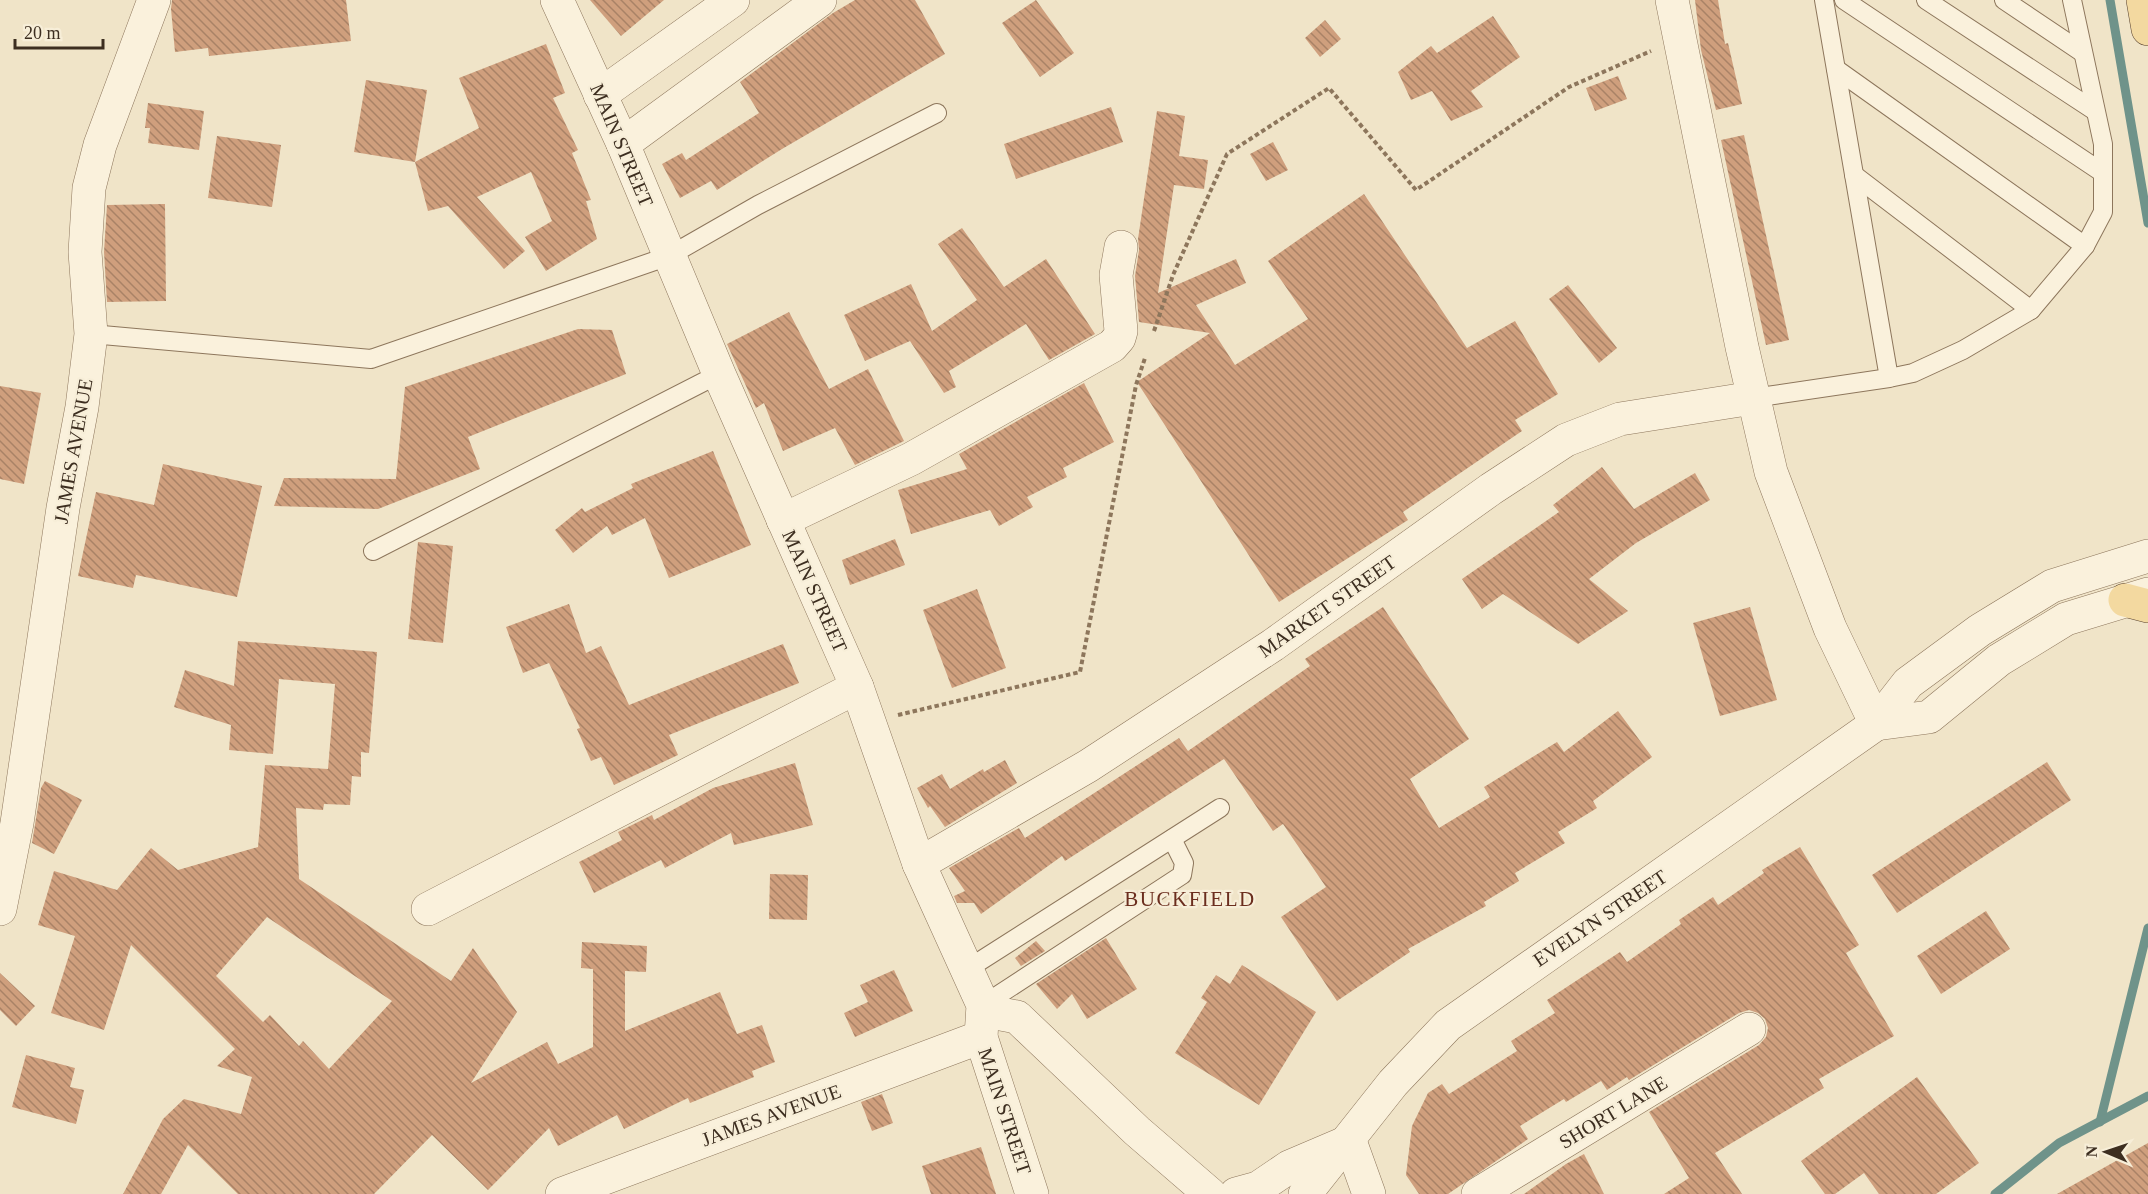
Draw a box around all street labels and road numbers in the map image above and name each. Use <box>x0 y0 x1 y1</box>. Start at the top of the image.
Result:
street label: MAIN STREET <box>586 80 658 210</box>
street label: JAMES AVENUE <box>49 377 97 525</box>
street label: MAIN STREET <box>778 526 852 656</box>
street label: MARKET STREET <box>1254 550 1400 662</box>
street label: EVELYN STREET <box>1529 865 1671 971</box>
street label: MAIN STREET <box>974 1045 1036 1177</box>
street label: SHORT LANE <box>1555 1071 1671 1153</box>
street label: JAMES AVENUE <box>698 1080 844 1150</box>

